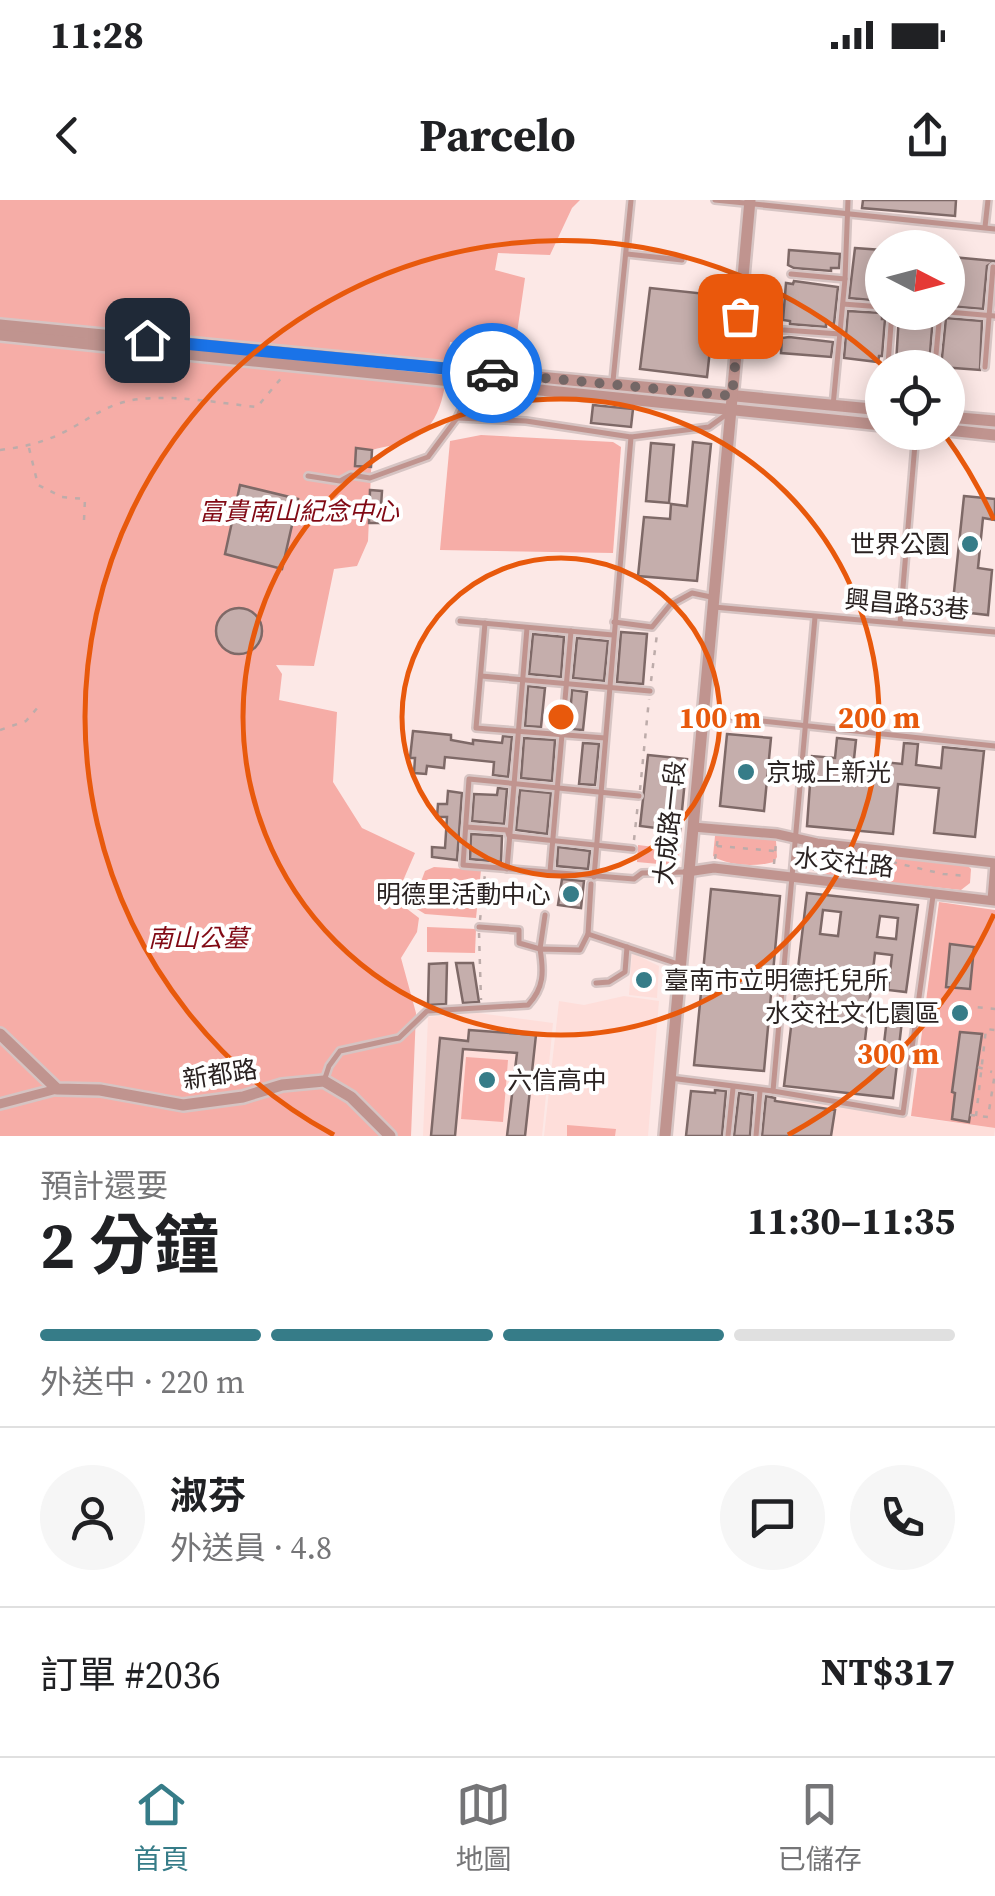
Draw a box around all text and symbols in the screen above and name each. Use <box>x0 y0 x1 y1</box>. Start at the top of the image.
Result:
text: 11:28 <box>50 9 144 61</box>
text: Parcelo <box>419 104 576 166</box>
icon: back <box>40 108 95 163</box>
icon: share <box>900 108 955 163</box>
north arrow <box>865 230 965 330</box>
map controls <box>865 230 965 450</box>
pin <box>698 274 783 359</box>
icon: bag <box>713 289 768 344</box>
pin <box>105 298 190 383</box>
icon: home <box>120 313 175 368</box>
courier <box>442 323 542 423</box>
icon: car <box>465 346 520 401</box>
button: locate <box>865 350 965 450</box>
park label: 富貴南山紀念中心 <box>199 494 400 528</box>
place label: 世界公園 <box>850 527 950 561</box>
marker: 世界公園 <box>959 533 981 555</box>
street label: 興昌路53巷 <box>843 582 971 626</box>
text: 100 m <box>679 697 761 738</box>
text: 200 m <box>838 697 920 738</box>
centre of rings <box>543 699 579 735</box>
place label: 京城上新光 <box>766 755 891 789</box>
street label: 大成路一段 <box>646 759 692 887</box>
marker: 京城上新光 <box>735 761 757 783</box>
street label: 水交社路 <box>792 840 896 884</box>
place label: 明德里活動中心 <box>376 877 551 911</box>
marker: 明德里活動中心 <box>560 883 582 905</box>
park label: 南山公墓 <box>148 921 252 955</box>
place label: 臺南市立明德托兒所 <box>664 963 889 997</box>
marker: 臺南市立明德托兒所 <box>633 969 655 991</box>
place label: 水交社文化園區 <box>765 996 940 1030</box>
marker: 水交社文化園區 <box>949 1002 971 1024</box>
text: 300 m <box>857 1033 939 1074</box>
street label: 新都路 <box>180 1051 260 1097</box>
place label: 六信高中 <box>507 1063 607 1097</box>
marker: 六信高中 <box>476 1069 498 1091</box>
text: 預計還要 <box>40 1164 168 1208</box>
text: 11:30–11:35 <box>747 1195 955 1247</box>
text: 2 分鐘 <box>40 1201 219 1290</box>
text: 外送中 · 220 m <box>40 1360 245 1404</box>
button: person <box>40 1465 145 1570</box>
button: chat <box>720 1465 825 1570</box>
button: phone <box>850 1465 955 1570</box>
text: 淑芬 <box>170 1470 246 1522</box>
text: 外送員 · 4.8 <box>170 1526 332 1570</box>
text: NT$317 <box>821 1646 955 1698</box>
text: 訂單 #2036 <box>40 1649 221 1701</box>
tab: 首頁 <box>133 1777 189 1878</box>
tab: 地圖 <box>455 1777 512 1878</box>
tab: 已儲存 <box>778 1777 862 1878</box>

